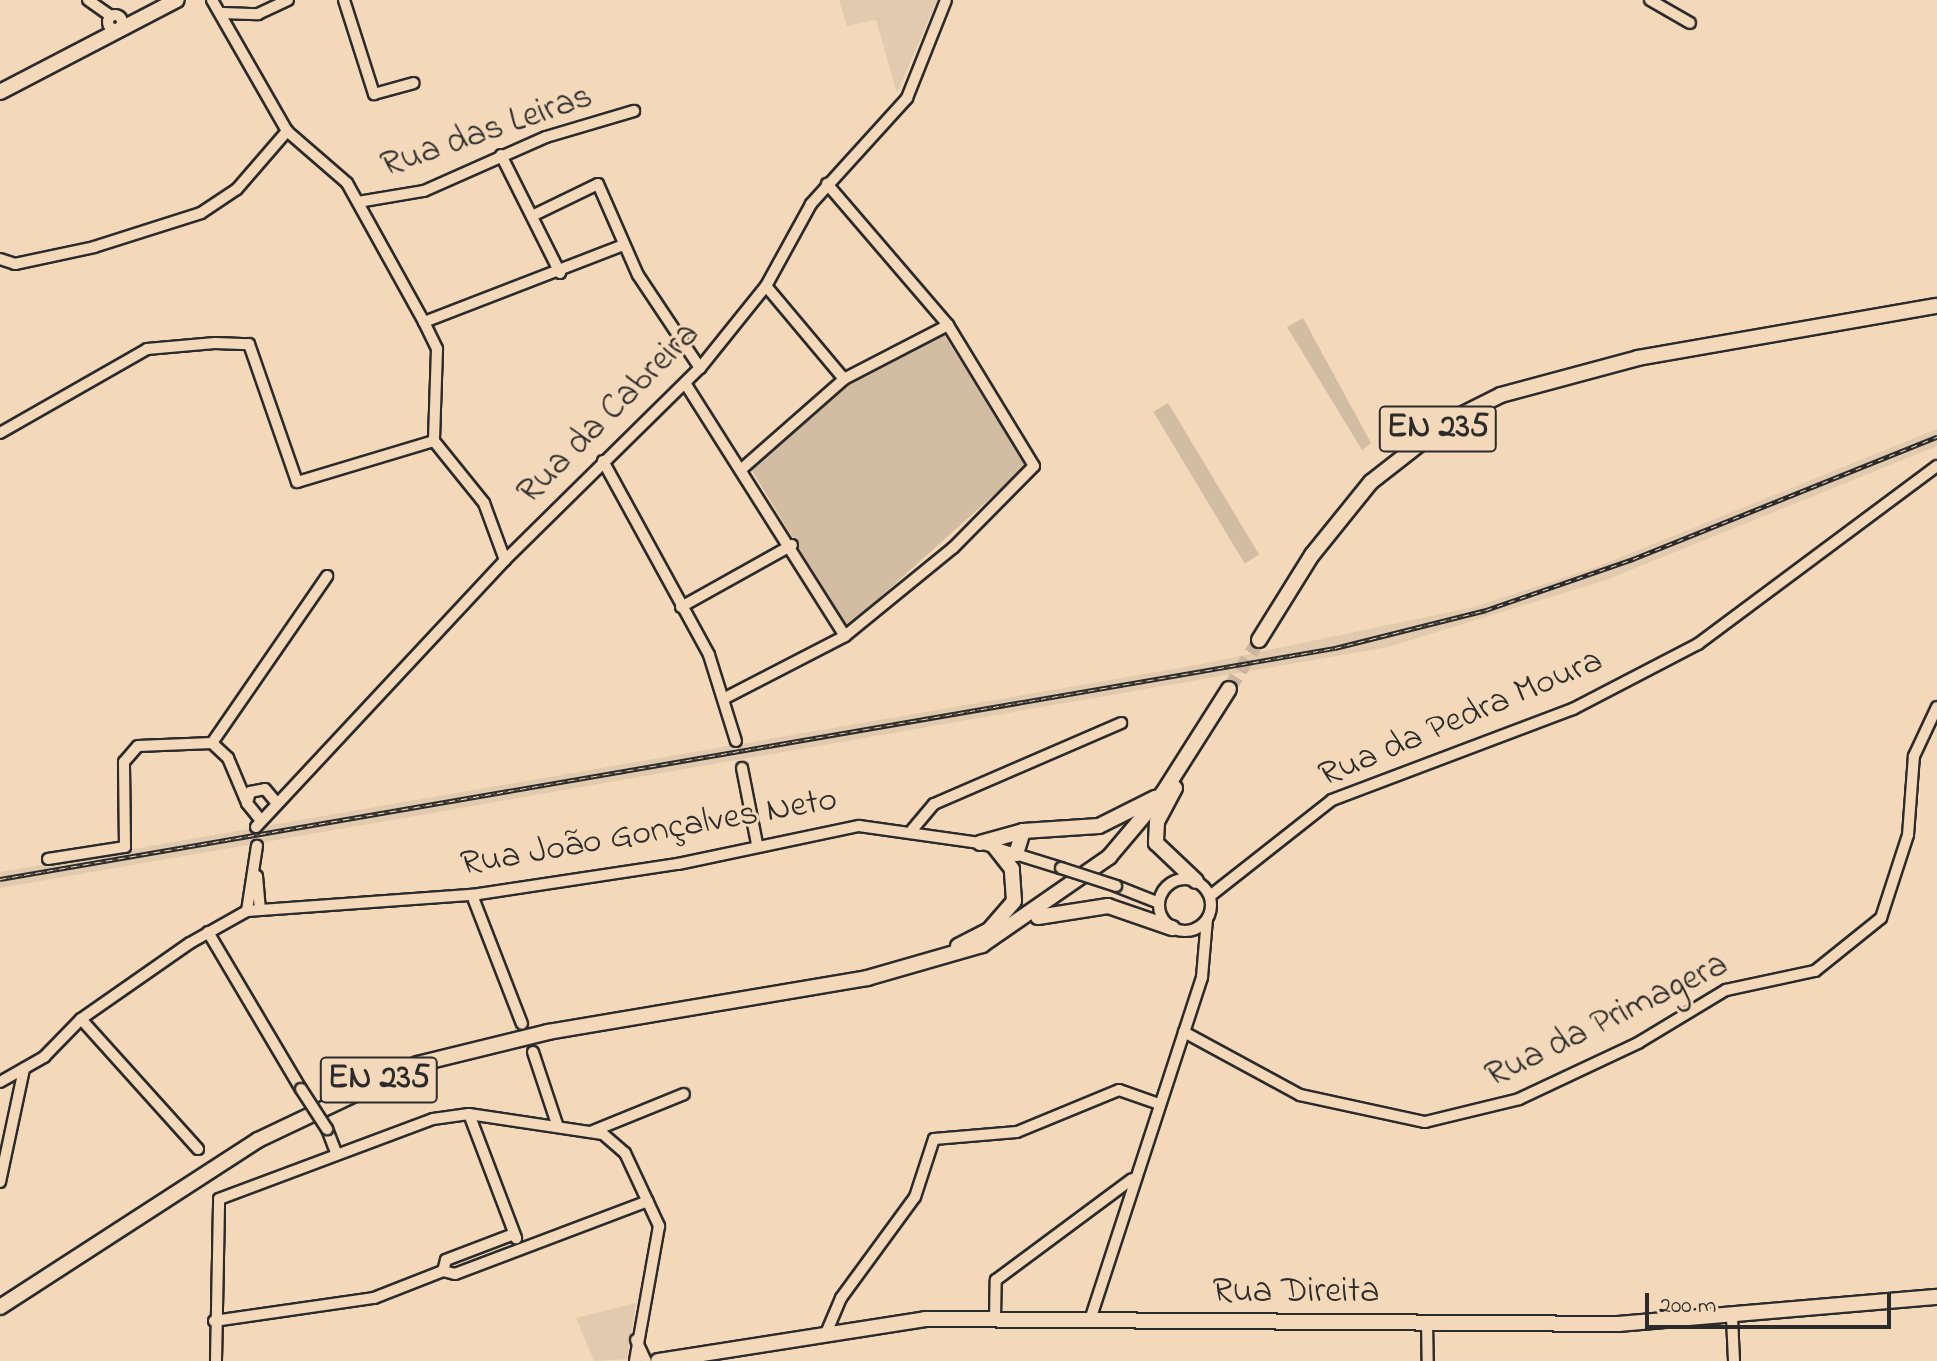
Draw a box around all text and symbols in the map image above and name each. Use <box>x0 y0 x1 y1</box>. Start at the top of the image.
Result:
street label: Rua das Leiras <box>376 76 598 188</box>
street label: Rua da Cabreira <box>509 314 709 514</box>
road number: EN 235 <box>1378 399 1498 459</box>
street label: Rua da Pedra Moura <box>1313 640 1609 798</box>
street label: Rua João Gonçalves Neto <box>458 779 840 887</box>
street label: Rua da Primagera <box>1479 944 1735 1098</box>
road number: EN 235 <box>319 1050 439 1110</box>
street label: Rua Direita <box>1212 1271 1380 1315</box>
scale bar <box>1649 1277 1895 1327</box>
text: 200 m <box>1659 1289 1716 1324</box>

